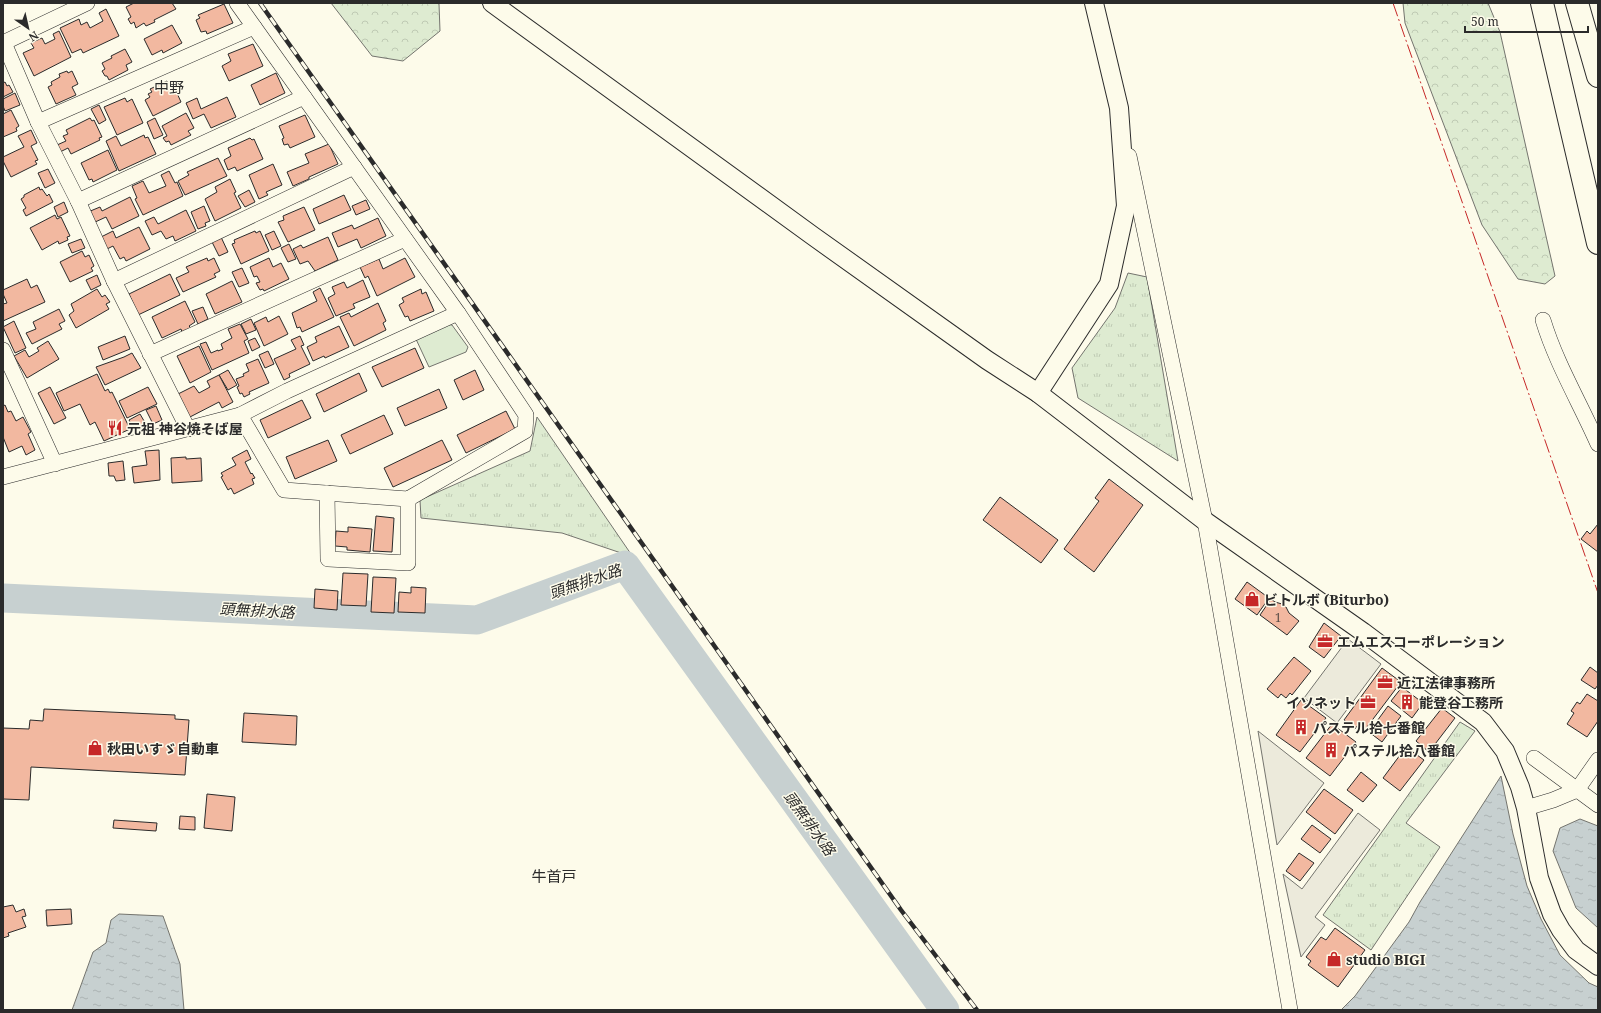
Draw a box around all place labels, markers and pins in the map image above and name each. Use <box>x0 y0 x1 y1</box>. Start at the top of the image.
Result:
restaurant icon: 元祖 神谷焼そば屋 <box>106 419 124 437</box>
place label: 元祖 神谷焼そば屋 <box>127 419 243 438</box>
shop icon: ビトルボ (Biturbo) <box>1243 590 1261 608</box>
place label: ビトルボ (Biturbo) <box>1264 590 1389 609</box>
office icon: エムエスコーポレーション <box>1316 632 1334 650</box>
place label: エムエスコーポレーション <box>1337 632 1505 651</box>
office icon: 近江法律事務所 <box>1376 673 1394 691</box>
place label: 近江法律事務所 <box>1397 673 1495 692</box>
place label: イソネット <box>1286 693 1356 712</box>
office icon: イソネット <box>1359 693 1377 711</box>
building icon: 能登谷工務所 <box>1398 693 1416 711</box>
place label: 能登谷工務所 <box>1419 693 1503 712</box>
building icon: パステル拾七番館 <box>1292 718 1310 736</box>
place label: パステル拾七番館 <box>1313 718 1425 737</box>
shop icon: 秋田いすゞ自動車 <box>86 739 104 757</box>
place label: 秋田いすゞ自動車 <box>107 739 219 758</box>
building icon: パステル拾八番館 <box>1322 741 1340 759</box>
place label: パステル拾八番館 <box>1343 741 1455 760</box>
shop icon: studio BIGI <box>1325 950 1343 968</box>
place label: studio BIGI <box>1346 950 1426 969</box>

